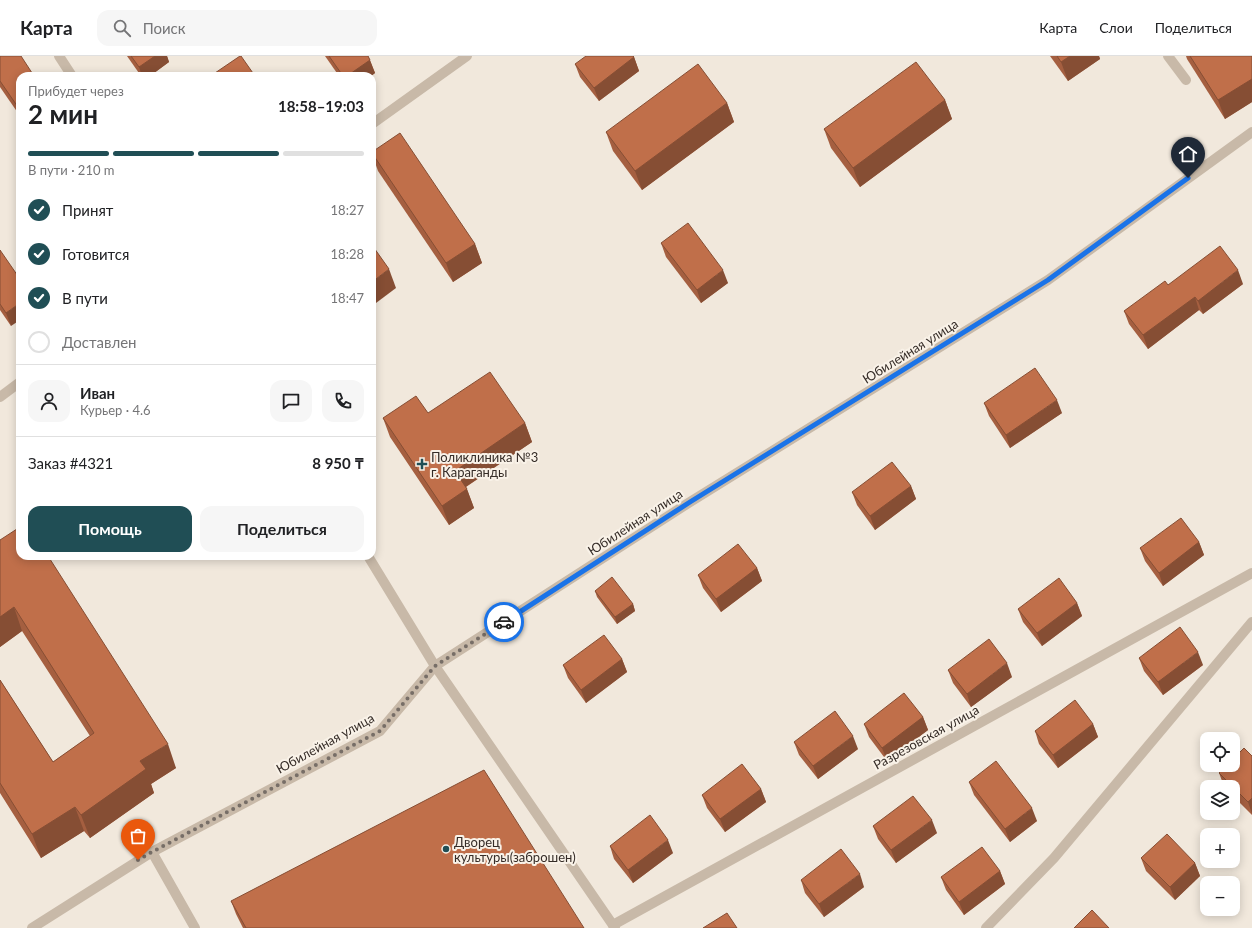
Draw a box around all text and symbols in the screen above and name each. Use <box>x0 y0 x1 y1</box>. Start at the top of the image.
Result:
search box <box>97 10 377 46</box>
text: Карта <box>20 16 73 39</box>
icon: search <box>111 17 133 39</box>
text: Поиск <box>143 19 186 37</box>
text: Карта <box>1039 19 1077 36</box>
text: Слои <box>1099 19 1133 36</box>
text: Поделиться <box>1155 19 1232 36</box>
text: Прибудет через <box>28 83 124 99</box>
text: 18:58–19:03 <box>278 97 364 115</box>
text: 2 мин <box>28 98 98 130</box>
pin <box>1171 137 1205 178</box>
icon: home <box>1177 143 1199 165</box>
text: В пути · 210 m <box>28 162 114 178</box>
icon: check <box>28 199 50 221</box>
text: Принят <box>62 201 113 219</box>
text: 18:27 <box>331 202 364 218</box>
icon: check <box>28 243 50 265</box>
text: Готовится <box>62 245 129 263</box>
text: 18:28 <box>331 246 364 262</box>
icon: check <box>28 287 50 309</box>
text: В пути <box>62 289 108 307</box>
text: 18:47 <box>331 290 364 306</box>
street label: Юбилейная улица <box>859 315 961 387</box>
text: Доставлен <box>62 333 137 351</box>
button: person <box>28 380 70 422</box>
button: chat <box>270 380 312 422</box>
button: phone <box>322 380 364 422</box>
text: Иван <box>80 384 115 402</box>
text: Курьер · 4.6 <box>80 402 151 418</box>
place label: Поликлиника №3 г. Караганды <box>431 449 538 480</box>
text: Заказ #4321 <box>28 454 113 472</box>
text: 8 950 ₸ <box>312 454 364 472</box>
marker: Поликлиника №3 г. Караганды <box>416 458 428 470</box>
street label: Юбилейная улица <box>585 485 685 559</box>
button: Помощь <box>28 506 192 552</box>
button: Поделиться <box>200 506 364 552</box>
courier <box>484 602 524 642</box>
icon: car <box>493 611 515 633</box>
street label: Разрезовская улица <box>870 701 982 773</box>
street label: Юбилейная улица <box>273 709 377 777</box>
map controls <box>1200 732 1240 916</box>
button: locate <box>1200 732 1240 772</box>
button: layers <box>1200 780 1240 820</box>
pin <box>121 819 155 860</box>
icon: bag <box>127 825 149 847</box>
button: + <box>1200 828 1240 868</box>
place label: Дворец культуры(заброшен) <box>454 834 576 865</box>
marker: Дворец культуры(заброшен) <box>441 844 451 854</box>
button: − <box>1200 876 1240 916</box>

